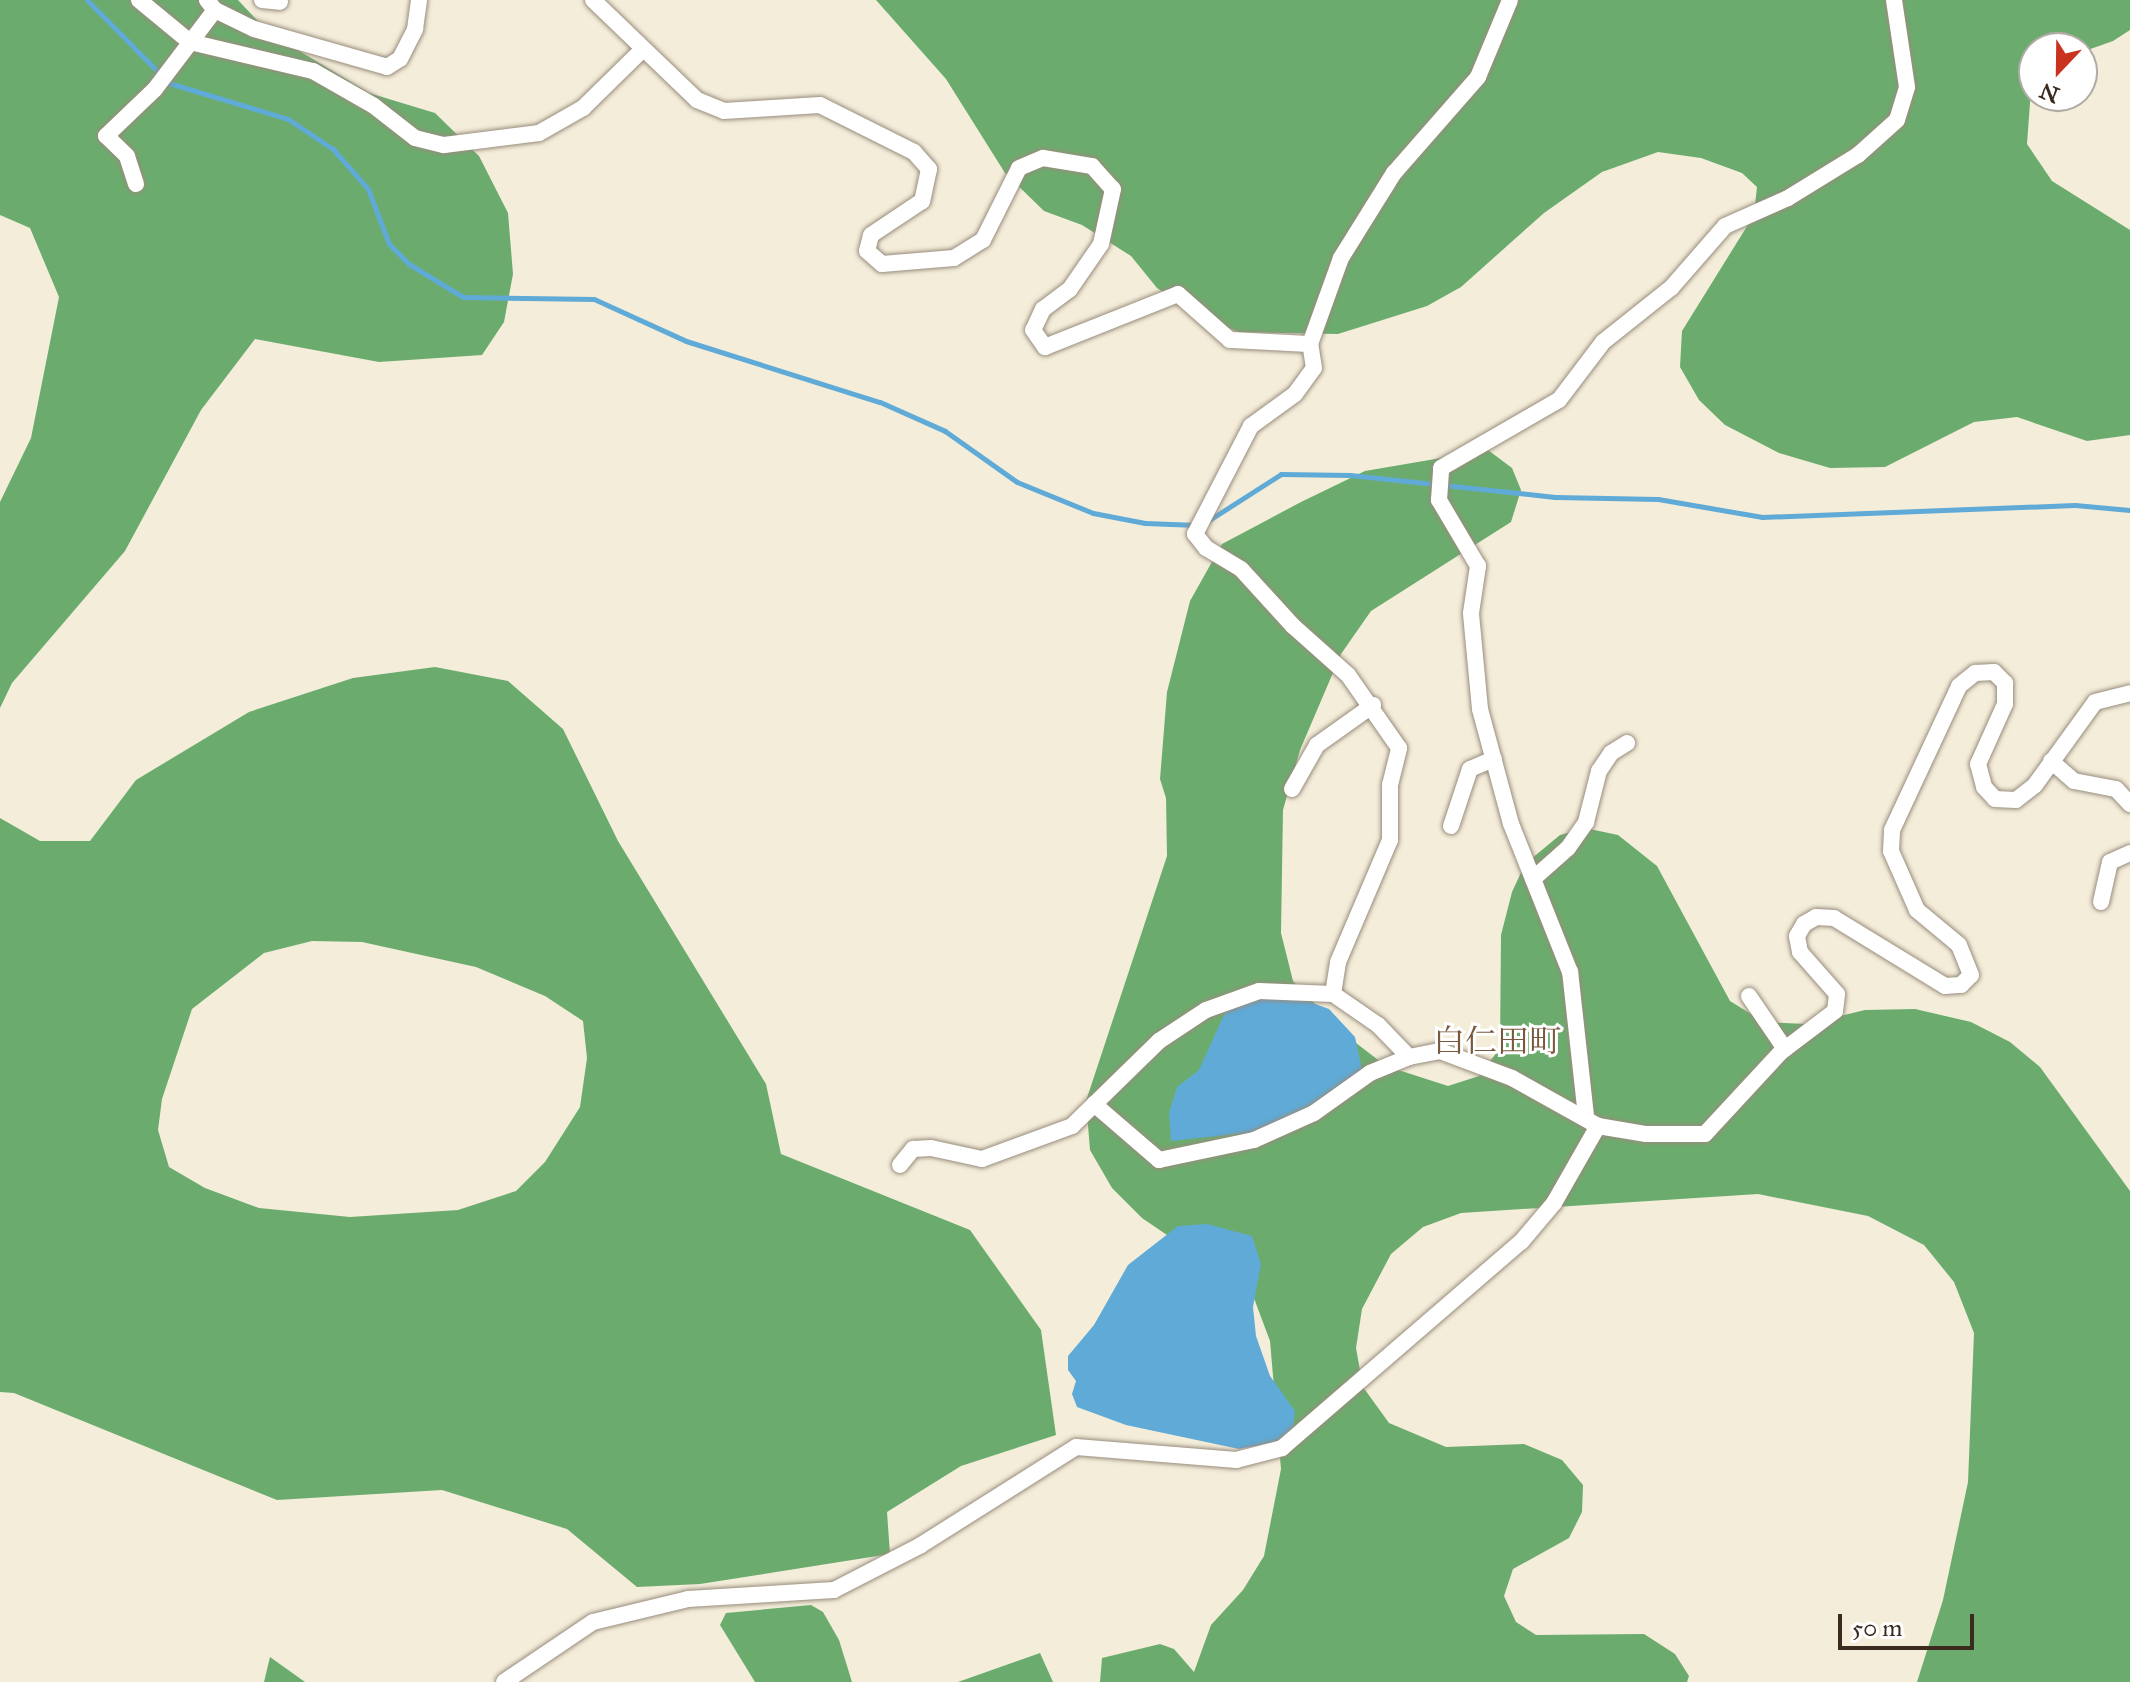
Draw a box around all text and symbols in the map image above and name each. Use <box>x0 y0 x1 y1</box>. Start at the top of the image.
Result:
north arrow <box>2018 32 2098 112</box>
text: N <box>2036 77 2063 109</box>
district label: 白仁田町 <box>1433 1023 1561 1061</box>
scale bar <box>1842 1598 1978 1648</box>
text: 50 m <box>1852 1613 1902 1643</box>

